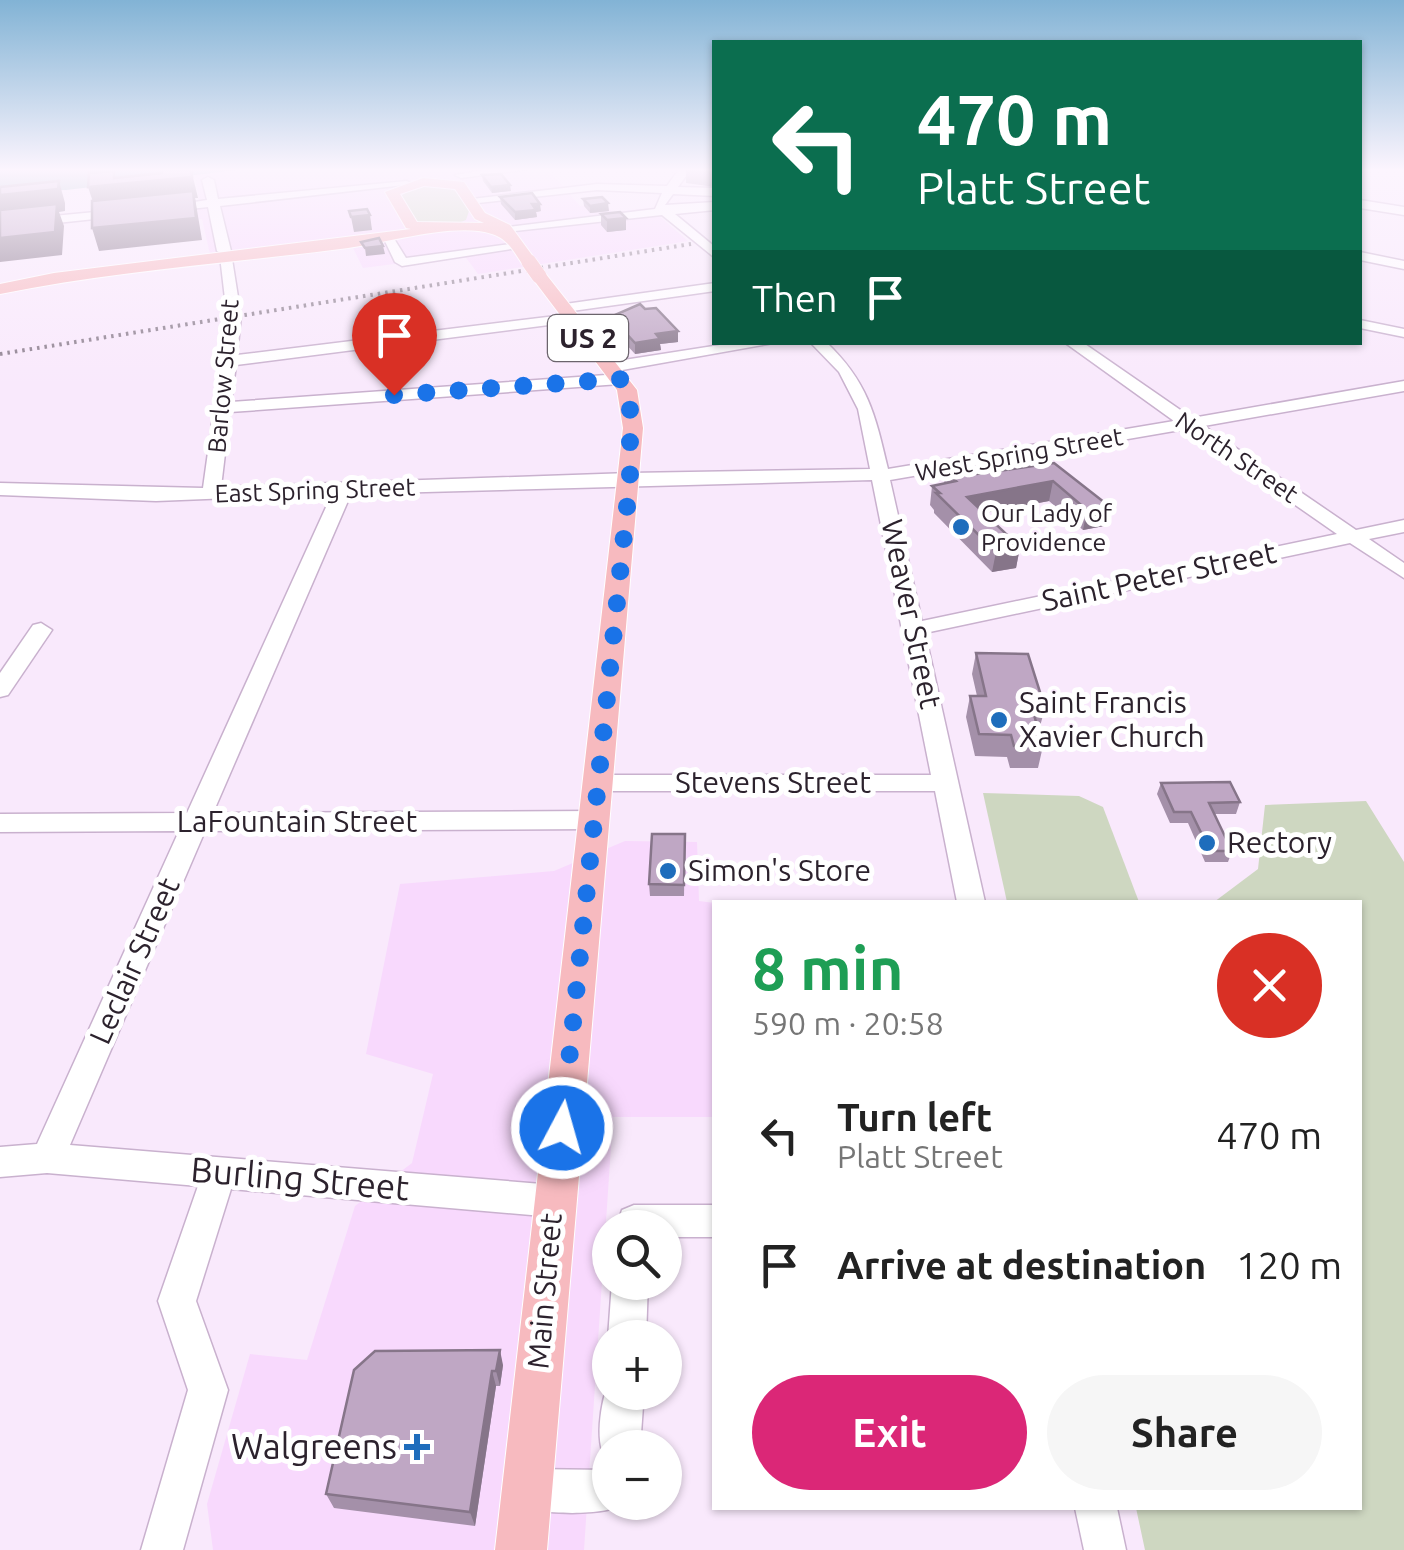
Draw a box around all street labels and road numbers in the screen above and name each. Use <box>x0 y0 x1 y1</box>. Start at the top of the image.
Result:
street label: Barlow Street <box>202 298 244 454</box>
road number: US 2 <box>548 315 628 361</box>
street label: North Street <box>1170 406 1304 508</box>
street label: West Spring Street <box>913 422 1125 486</box>
street label: East Spring Street <box>214 473 416 507</box>
street label: Weaver Street <box>875 516 949 712</box>
street label: Saint Peter Street <box>1039 535 1279 617</box>
street label: Stevens Street <box>675 765 871 799</box>
street label: LaFountain Street <box>177 804 417 838</box>
street label: Leclair Street <box>82 872 186 1049</box>
street label: Burling Street <box>189 1149 411 1207</box>
street label: Main Street <box>520 1211 568 1370</box>

